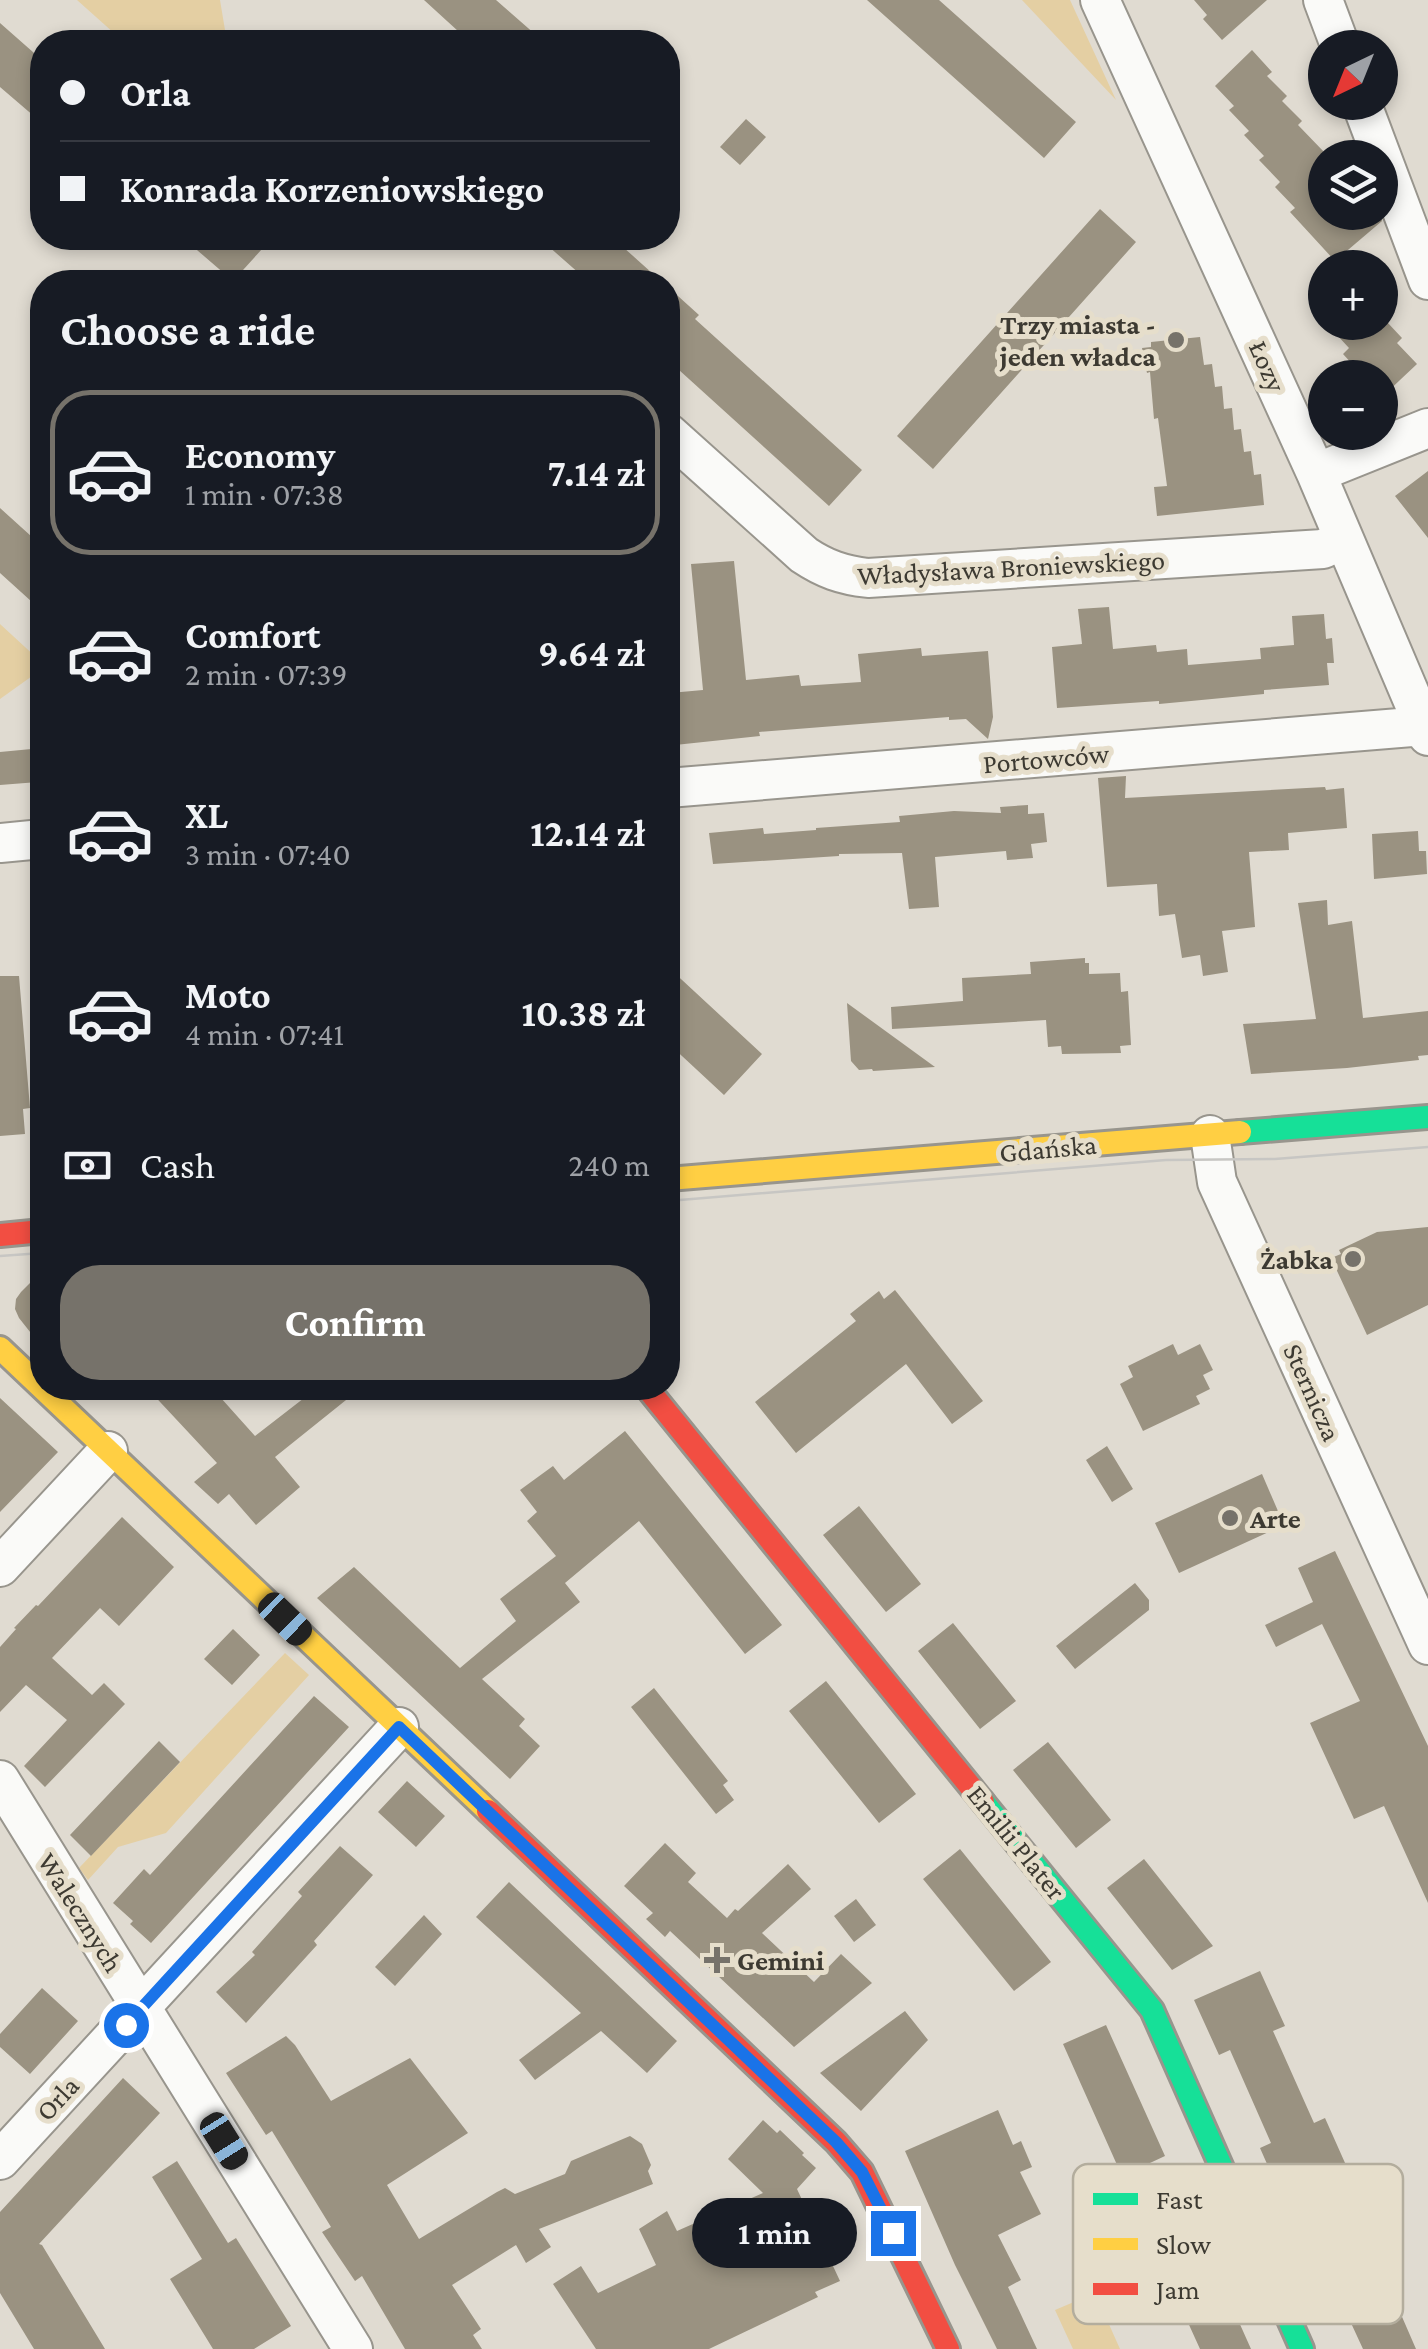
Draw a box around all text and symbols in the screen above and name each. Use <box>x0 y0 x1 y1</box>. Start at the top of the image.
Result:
north arrow <box>1308 30 1398 120</box>
map controls <box>1308 30 1398 450</box>
text: Orla <box>120 72 191 114</box>
button: layers <box>1308 140 1398 230</box>
text: Konrada Korzeniowskiego <box>120 168 544 210</box>
button: + <box>1308 250 1398 340</box>
text: Choose a ride <box>60 305 315 355</box>
place label: Trzy miasta - jeden władca <box>999 309 1156 372</box>
marker: Trzy miasta - jeden władca <box>1165 329 1187 351</box>
street label: Łozy <box>1243 336 1293 397</box>
button: − <box>1308 360 1398 450</box>
icon: car <box>65 428 155 518</box>
text: Economy <box>185 434 335 476</box>
text: 7.14 zł <box>547 452 645 494</box>
text: 1 min · 07:38 <box>185 476 344 512</box>
street label: Władysława Broniewskiego <box>856 544 1166 591</box>
icon: car <box>65 608 155 698</box>
text: Comfort <box>185 614 321 656</box>
text: 9.64 zł <box>538 632 645 674</box>
text: 2 min · 07:39 <box>185 656 347 692</box>
street label: Portowców <box>982 738 1111 779</box>
icon: car <box>65 788 155 878</box>
text: XL <box>185 794 228 836</box>
text: 12.14 zł <box>530 812 645 854</box>
text: 3 min · 07:40 <box>185 836 351 872</box>
icon: car <box>65 968 155 1058</box>
text: Moto <box>185 974 271 1016</box>
text: 10.38 zł <box>522 992 645 1034</box>
text: 4 min · 07:41 <box>185 1016 344 1052</box>
street label: Gdańska <box>998 1129 1098 1168</box>
icon: cash <box>60 1138 115 1193</box>
text: Cash <box>140 1144 215 1186</box>
text: 240 m <box>569 1147 650 1183</box>
place label: Żabka <box>1260 1244 1333 1275</box>
marker: Żabka <box>1342 1248 1364 1270</box>
button: Confirm <box>60 1265 650 1380</box>
street label: Sternicza <box>1277 1339 1348 1446</box>
place label: Arte <box>1249 1503 1301 1534</box>
marker: Arte <box>1219 1507 1241 1529</box>
car <box>253 1587 317 1651</box>
street label: Emilii Plater <box>961 1779 1072 1906</box>
street label: Walecznych <box>32 1847 129 1978</box>
place label: Gemini <box>737 1945 824 1976</box>
marker: Gemini <box>706 1949 728 1971</box>
route start <box>104 2003 149 2048</box>
street label: Orla <box>29 2070 85 2127</box>
car <box>195 2108 253 2174</box>
legend <box>1073 2164 1403 2324</box>
text: Fast <box>1156 2184 1203 2215</box>
callout: 1 min <box>693 2198 858 2268</box>
route end <box>871 2211 916 2256</box>
text: 1 min <box>738 2215 811 2251</box>
text: Slow <box>1156 2229 1211 2260</box>
text: Jam <box>1153 2274 1200 2305</box>

